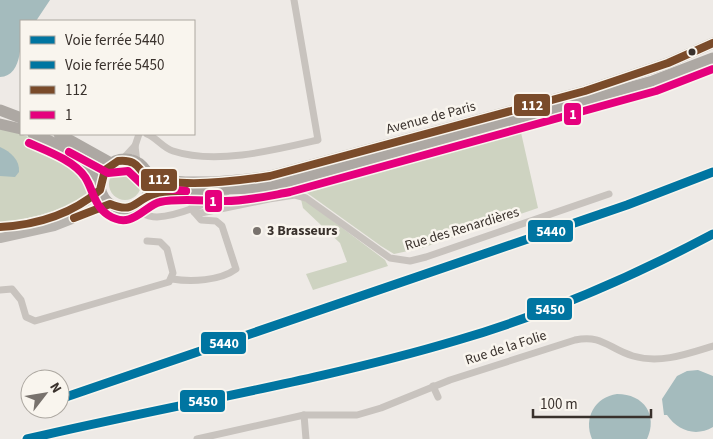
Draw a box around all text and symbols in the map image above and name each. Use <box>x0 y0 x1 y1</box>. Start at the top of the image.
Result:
legend <box>20 20 195 135</box>
text: Voie ferrée 5440 <box>65 30 164 51</box>
unlabelled marker <box>687 47 697 57</box>
text: Voie ferrée 5450 <box>65 55 164 76</box>
text: 112 <box>65 80 87 101</box>
line badge: 112 <box>513 93 551 117</box>
street label: Avenue de Paris <box>384 96 478 140</box>
text: 112 <box>521 96 543 116</box>
line badge: 1 <box>563 102 582 126</box>
text: 1 <box>65 105 72 126</box>
text: 1 <box>569 105 577 125</box>
line badge: 112 <box>140 168 178 192</box>
text: 112 <box>148 170 170 190</box>
line badge: 1 <box>204 189 223 213</box>
text: 1 <box>209 192 217 212</box>
street label: Rue des Renardières <box>402 202 522 256</box>
line badge: 5440 <box>527 219 574 243</box>
place label: 3 Brasseurs <box>267 221 337 241</box>
text: 5440 <box>536 222 566 242</box>
marker: 3 Brasseurs <box>251 225 263 237</box>
line badge: 5450 <box>526 297 573 321</box>
text: 5450 <box>535 300 565 320</box>
street label: Rue de la Folie <box>463 325 549 371</box>
line badge: 5440 <box>200 331 247 355</box>
text: 5440 <box>209 334 239 354</box>
north arrow <box>20 369 70 419</box>
text: N <box>44 379 66 397</box>
scale bar <box>533 386 650 418</box>
line badge: 5450 <box>179 389 226 413</box>
text: 5450 <box>188 392 218 412</box>
text: 100 m <box>540 394 578 415</box>

